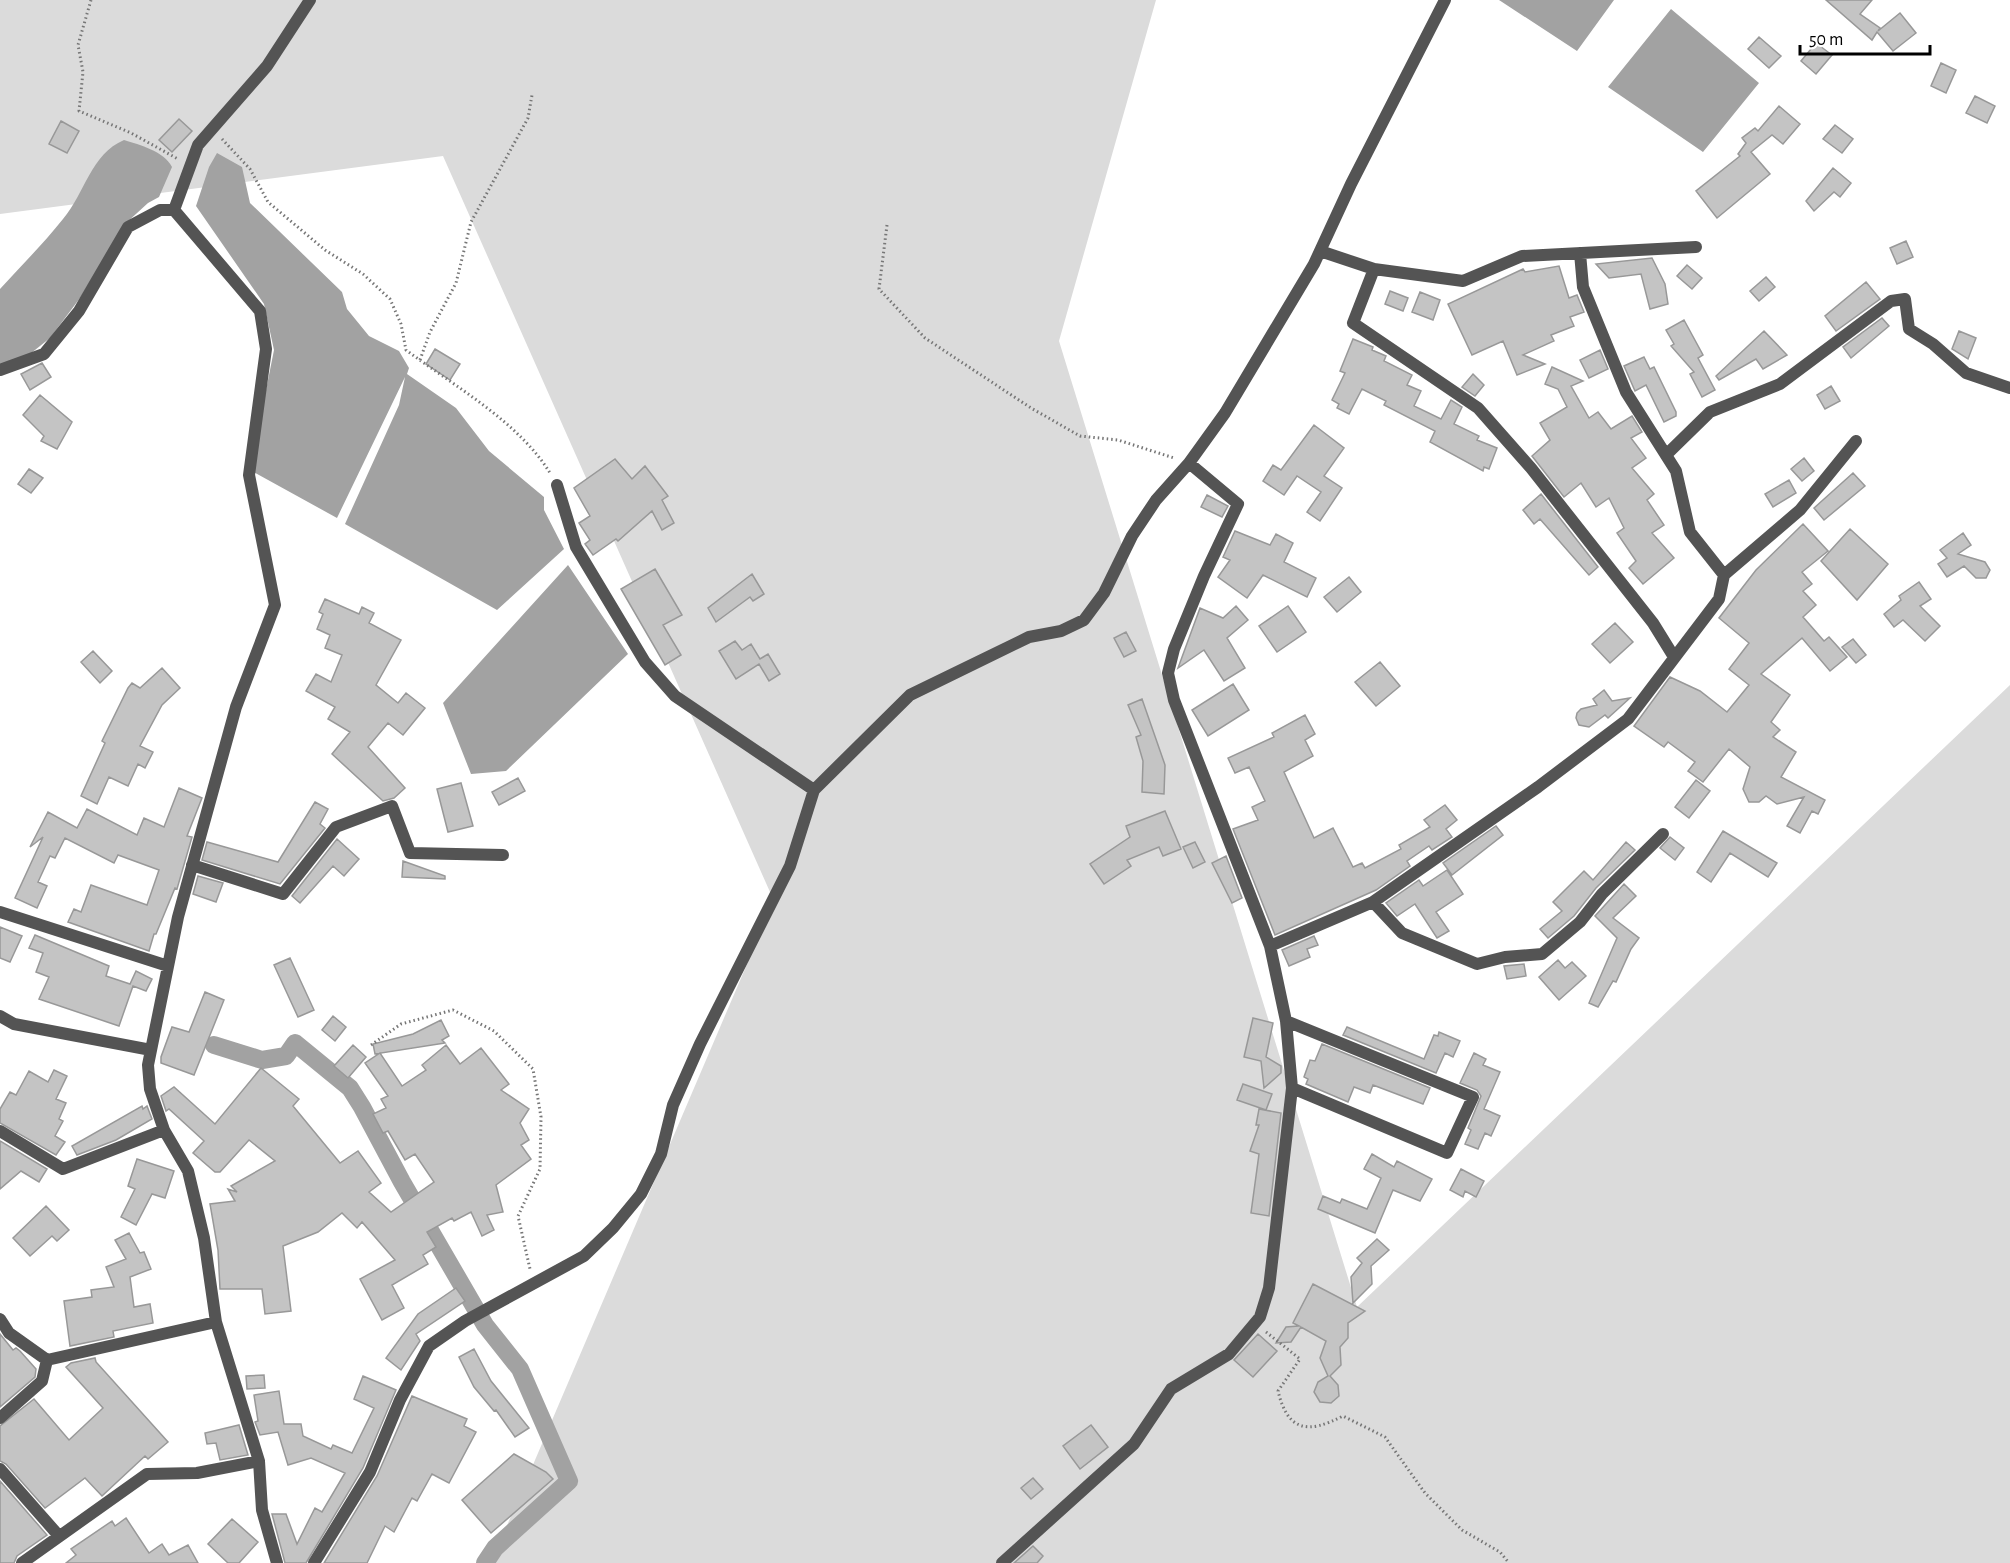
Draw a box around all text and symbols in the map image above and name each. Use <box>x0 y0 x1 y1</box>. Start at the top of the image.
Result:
scale bar <box>1800 18 1930 56</box>
text: 50 m <box>1809 31 1843 49</box>

